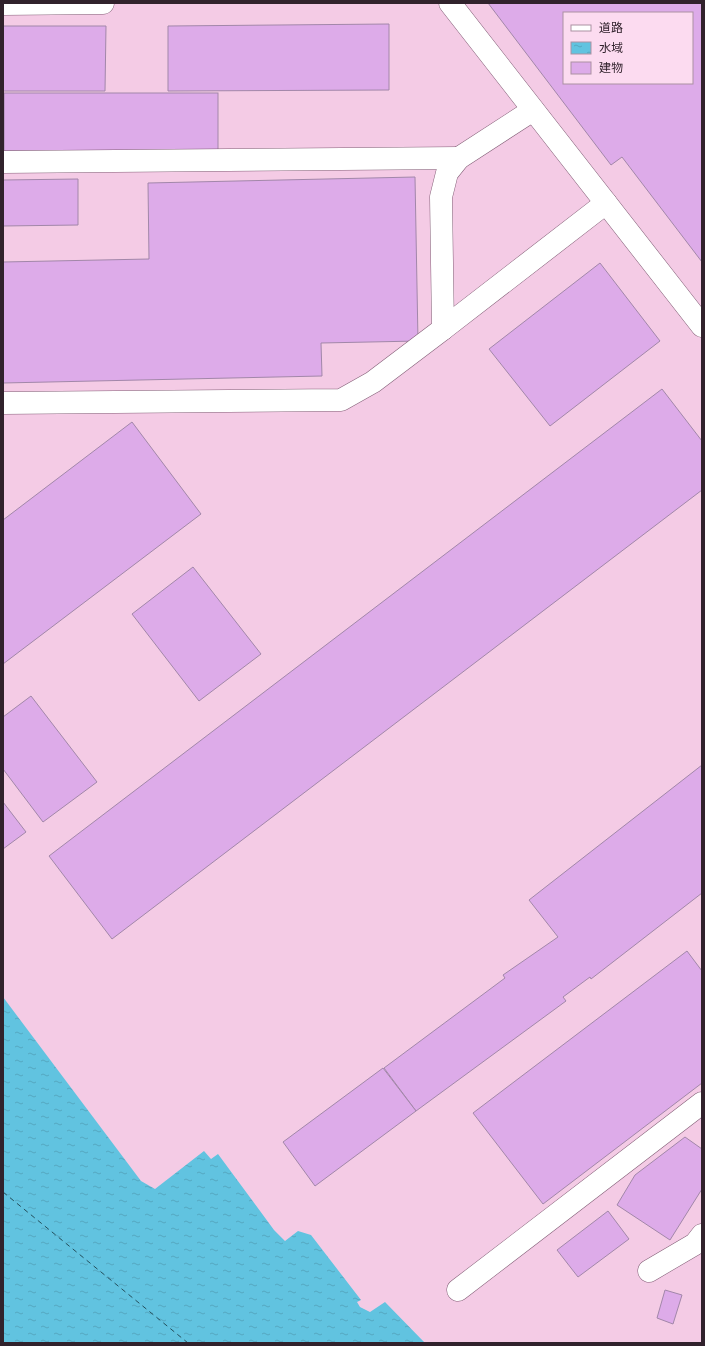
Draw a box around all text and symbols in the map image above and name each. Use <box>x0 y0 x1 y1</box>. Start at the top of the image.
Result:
legend <box>563 12 693 84</box>
text: 道路 <box>599 21 623 34</box>
text: 水域 <box>599 41 623 54</box>
text: 建物 <box>599 61 623 74</box>

